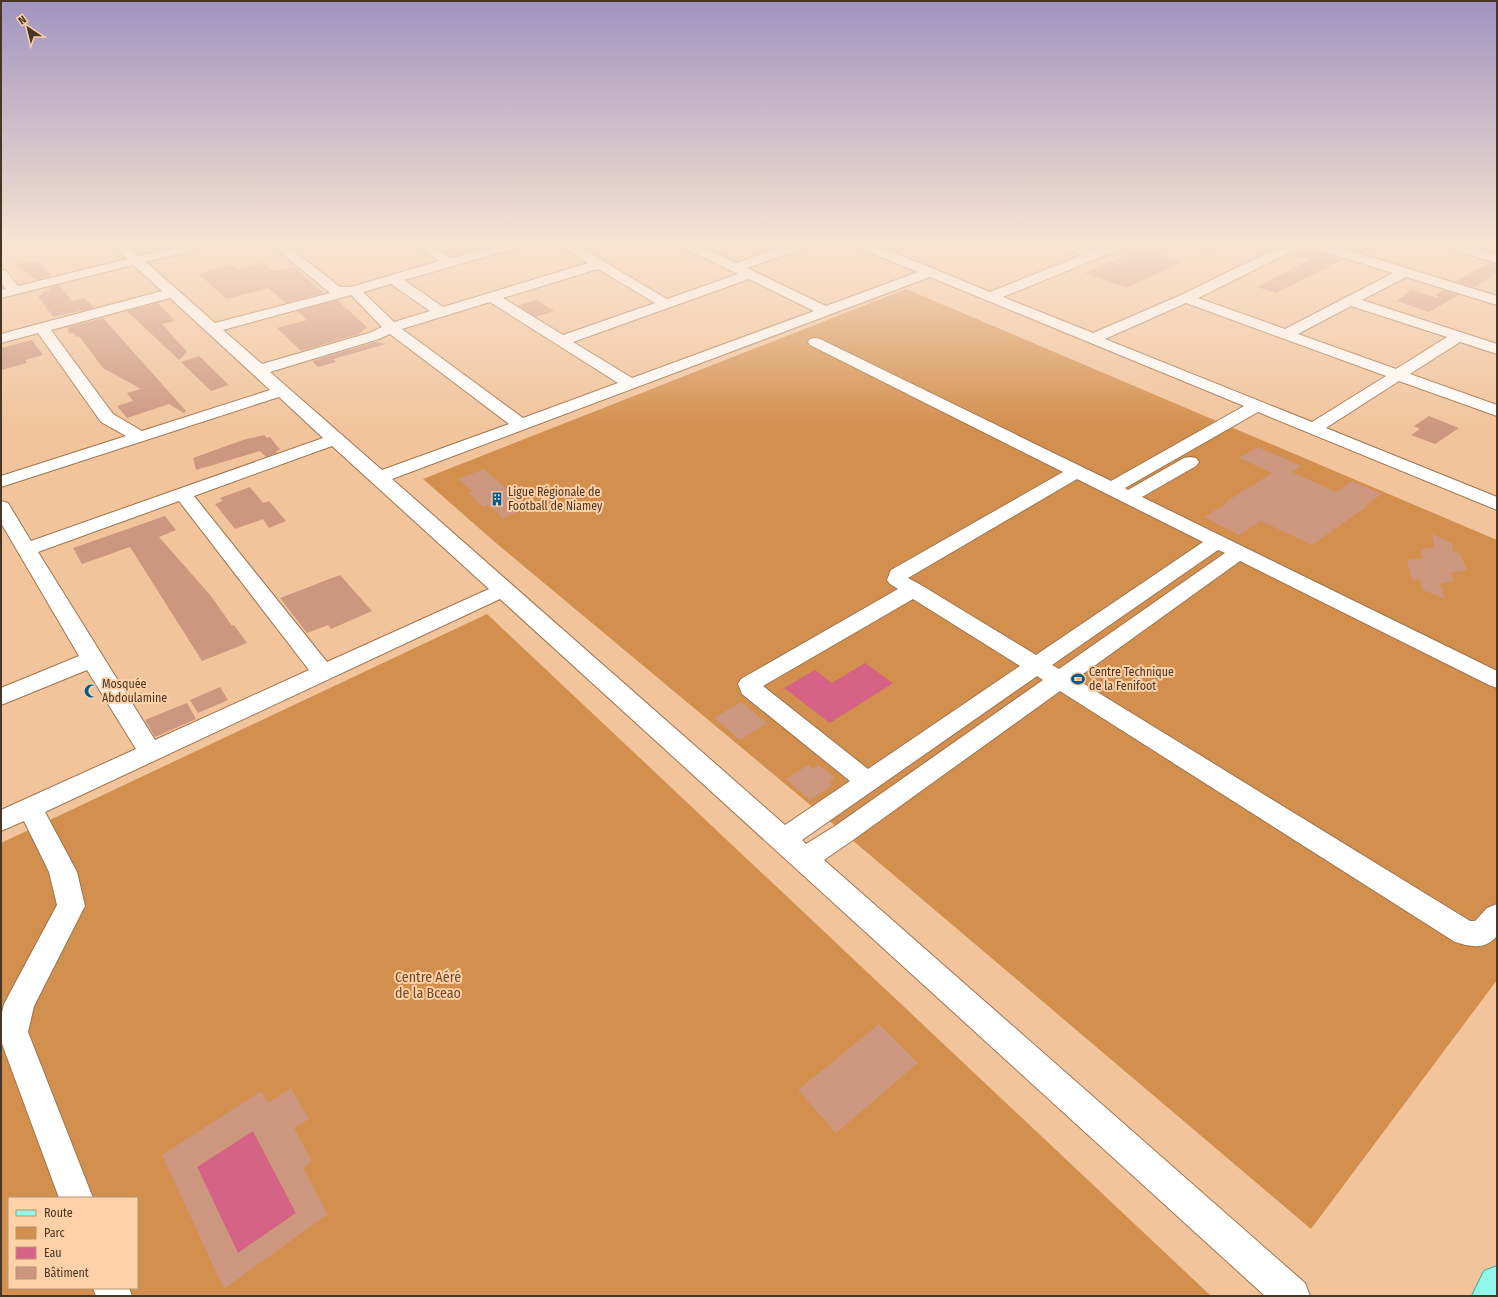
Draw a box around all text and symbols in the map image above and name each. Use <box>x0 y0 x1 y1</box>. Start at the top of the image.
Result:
north arrow <box>8 8 48 48</box>
text: N <box>16 13 29 27</box>
place label: Ligue Régionale de Football de Niamey <box>508 485 603 513</box>
building icon: Ligue Régionale de Football de Niamey <box>489 491 505 507</box>
place label: Centre Technique de la Fenifoot <box>1089 665 1174 693</box>
sports icon: Centre Technique de la Fenifoot <box>1070 671 1086 687</box>
place label: Mosquée Abdoulamine <box>102 677 167 705</box>
mosque icon: Mosquée Abdoulamine <box>83 683 99 699</box>
park label: Centre Aéré de la Bceao <box>395 969 461 1002</box>
legend <box>8 1197 138 1289</box>
text: Route <box>44 1206 73 1220</box>
text: Parc <box>44 1226 65 1240</box>
text: Eau <box>44 1246 62 1260</box>
text: Bâtiment <box>44 1266 89 1280</box>

